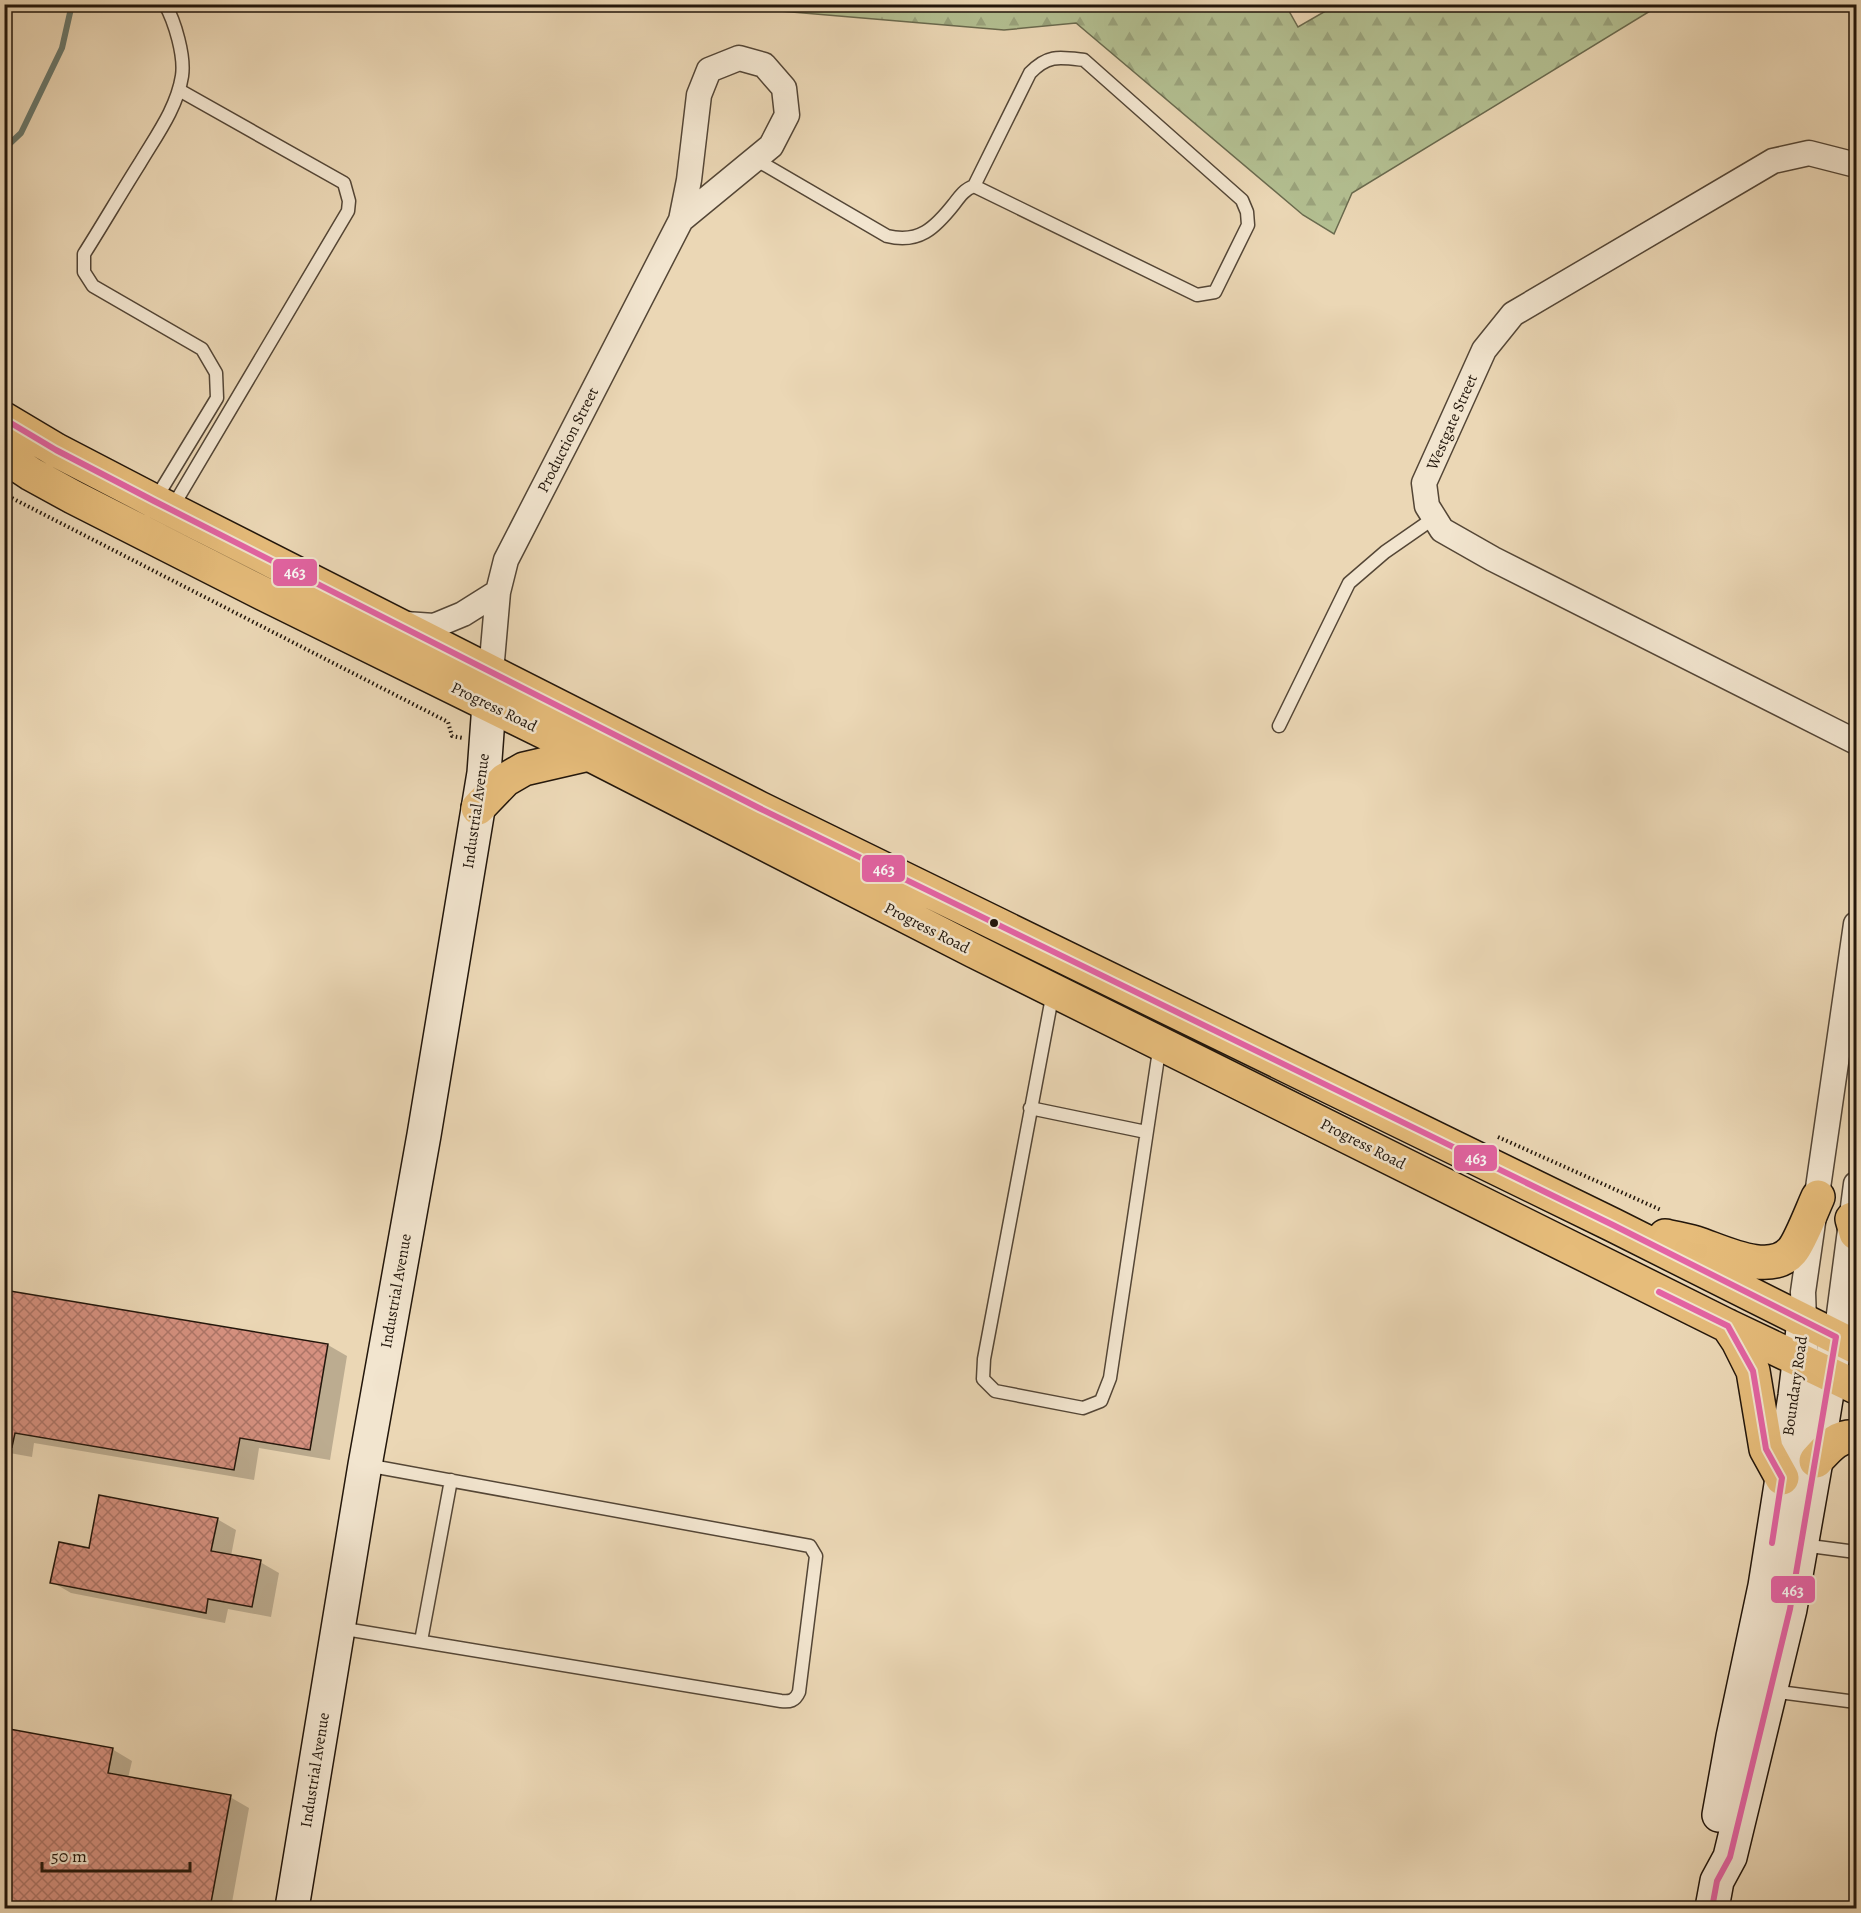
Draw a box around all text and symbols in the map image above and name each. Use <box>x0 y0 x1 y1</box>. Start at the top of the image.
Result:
street label: Westgate Street <box>1421 371 1483 474</box>
street label: Production Street <box>532 383 604 497</box>
line badge: 463 <box>272 558 318 587</box>
text: 463 <box>284 562 306 584</box>
street label: Progress Road <box>447 677 541 737</box>
street label: Industrial Avenue <box>457 752 495 870</box>
line badge: 463 <box>861 854 906 883</box>
text: 463 <box>873 859 895 881</box>
street label: Progress Road <box>881 897 974 959</box>
unlabelled marker <box>988 917 1000 929</box>
street label: Progress Road <box>1317 1113 1410 1175</box>
line badge: 463 <box>1453 1144 1498 1172</box>
text: 463 <box>1465 1148 1487 1170</box>
street label: Industrial Avenue <box>375 1232 417 1350</box>
street label: Boundary Road <box>1777 1334 1813 1437</box>
line badge: 463 <box>1770 1575 1816 1604</box>
text: 463 <box>1782 1580 1804 1602</box>
street label: Industrial Avenue <box>295 1711 335 1829</box>
scale bar <box>42 1835 190 1873</box>
text: 50 m <box>51 1844 87 1868</box>

